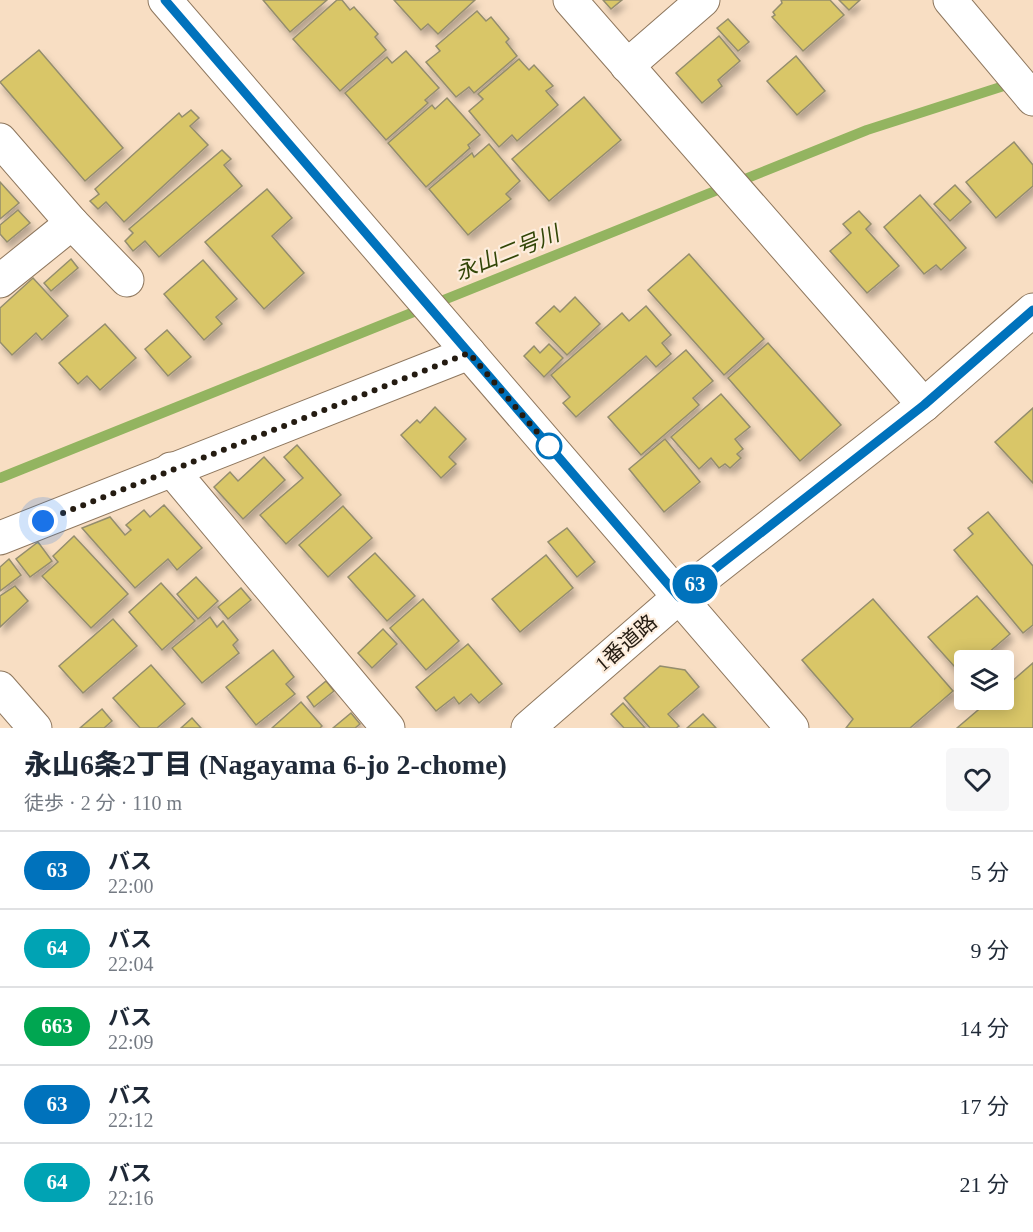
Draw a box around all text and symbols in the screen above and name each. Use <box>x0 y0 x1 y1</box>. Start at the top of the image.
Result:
water label: 永山二号川 <box>451 220 565 285</box>
unlabelled marker <box>536 433 562 459</box>
your location <box>28 506 58 536</box>
line badge: 63 <box>668 564 722 604</box>
text: 63 <box>685 572 706 596</box>
street label: 1番道路 <box>590 610 662 676</box>
map controls <box>954 650 1014 710</box>
button: layers <box>954 650 1014 710</box>
button: heart <box>946 748 1009 811</box>
text: 永山6条2丁目 (Nagayama 6-jo 2-chome) <box>24 749 507 780</box>
text: 徒歩 · 2 分 · 110 m <box>24 792 182 814</box>
text: バス <box>108 849 152 874</box>
text: 63 <box>47 858 68 882</box>
text: 5 分 <box>970 860 1009 885</box>
text: 22:00 <box>108 875 154 897</box>
text: バス <box>108 927 152 952</box>
text: 64 <box>47 936 68 960</box>
text: 9 分 <box>970 938 1009 963</box>
text: 22:04 <box>108 953 154 975</box>
text: バス <box>108 1005 152 1030</box>
text: 663 <box>41 1014 73 1038</box>
text: 14 分 <box>959 1016 1009 1041</box>
text: 22:09 <box>108 1031 154 1053</box>
text: バス <box>108 1083 152 1108</box>
text: 63 <box>47 1092 68 1116</box>
text: 17 分 <box>959 1094 1009 1119</box>
text: 22:12 <box>108 1109 154 1131</box>
text: バス <box>108 1161 152 1186</box>
text: 64 <box>47 1170 68 1194</box>
text: 21 分 <box>959 1172 1009 1197</box>
text: 22:16 <box>108 1187 154 1209</box>

